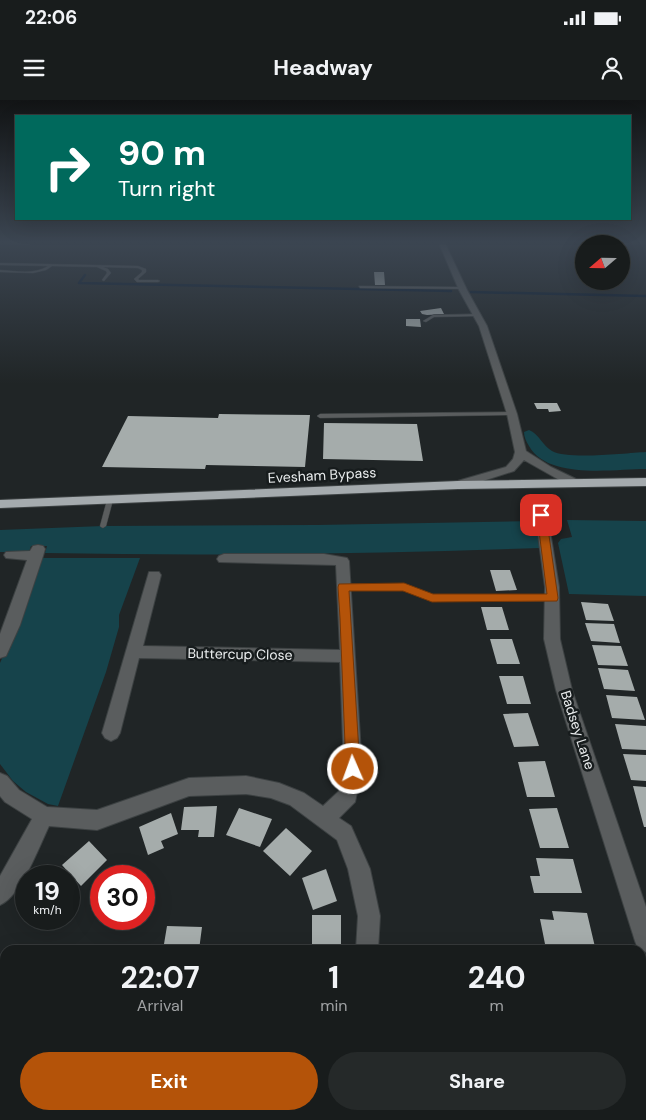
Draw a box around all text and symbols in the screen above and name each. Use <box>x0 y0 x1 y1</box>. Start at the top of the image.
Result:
text: 22:06 <box>25 5 77 30</box>
text: Headway <box>273 53 373 82</box>
icon: menu <box>20 54 48 82</box>
icon: person <box>598 54 626 82</box>
text: 90 m <box>118 130 206 176</box>
icon: right <box>35 135 100 200</box>
text: Turn right <box>118 174 215 203</box>
north arrow <box>575 235 630 290</box>
map controls <box>575 235 630 290</box>
street label: Evesham Bypass <box>267 463 377 487</box>
pin <box>520 494 562 536</box>
icon: arrive <box>527 501 555 529</box>
street label: Buttercup Close <box>187 644 293 664</box>
street label: Badsey Lane <box>557 688 599 772</box>
position arrow <box>326 742 378 794</box>
speed limit sign: 30 <box>90 865 155 930</box>
text: 19 <box>35 875 60 908</box>
text: km/h <box>33 902 62 918</box>
text: 22:07 <box>120 958 200 997</box>
text: 1 <box>328 958 339 997</box>
text: 240 <box>468 958 526 997</box>
text: Arrival <box>137 995 183 1016</box>
text: min <box>320 995 347 1016</box>
text: m <box>490 995 504 1016</box>
button: Exit <box>20 1052 318 1110</box>
button: Share <box>328 1052 626 1110</box>

